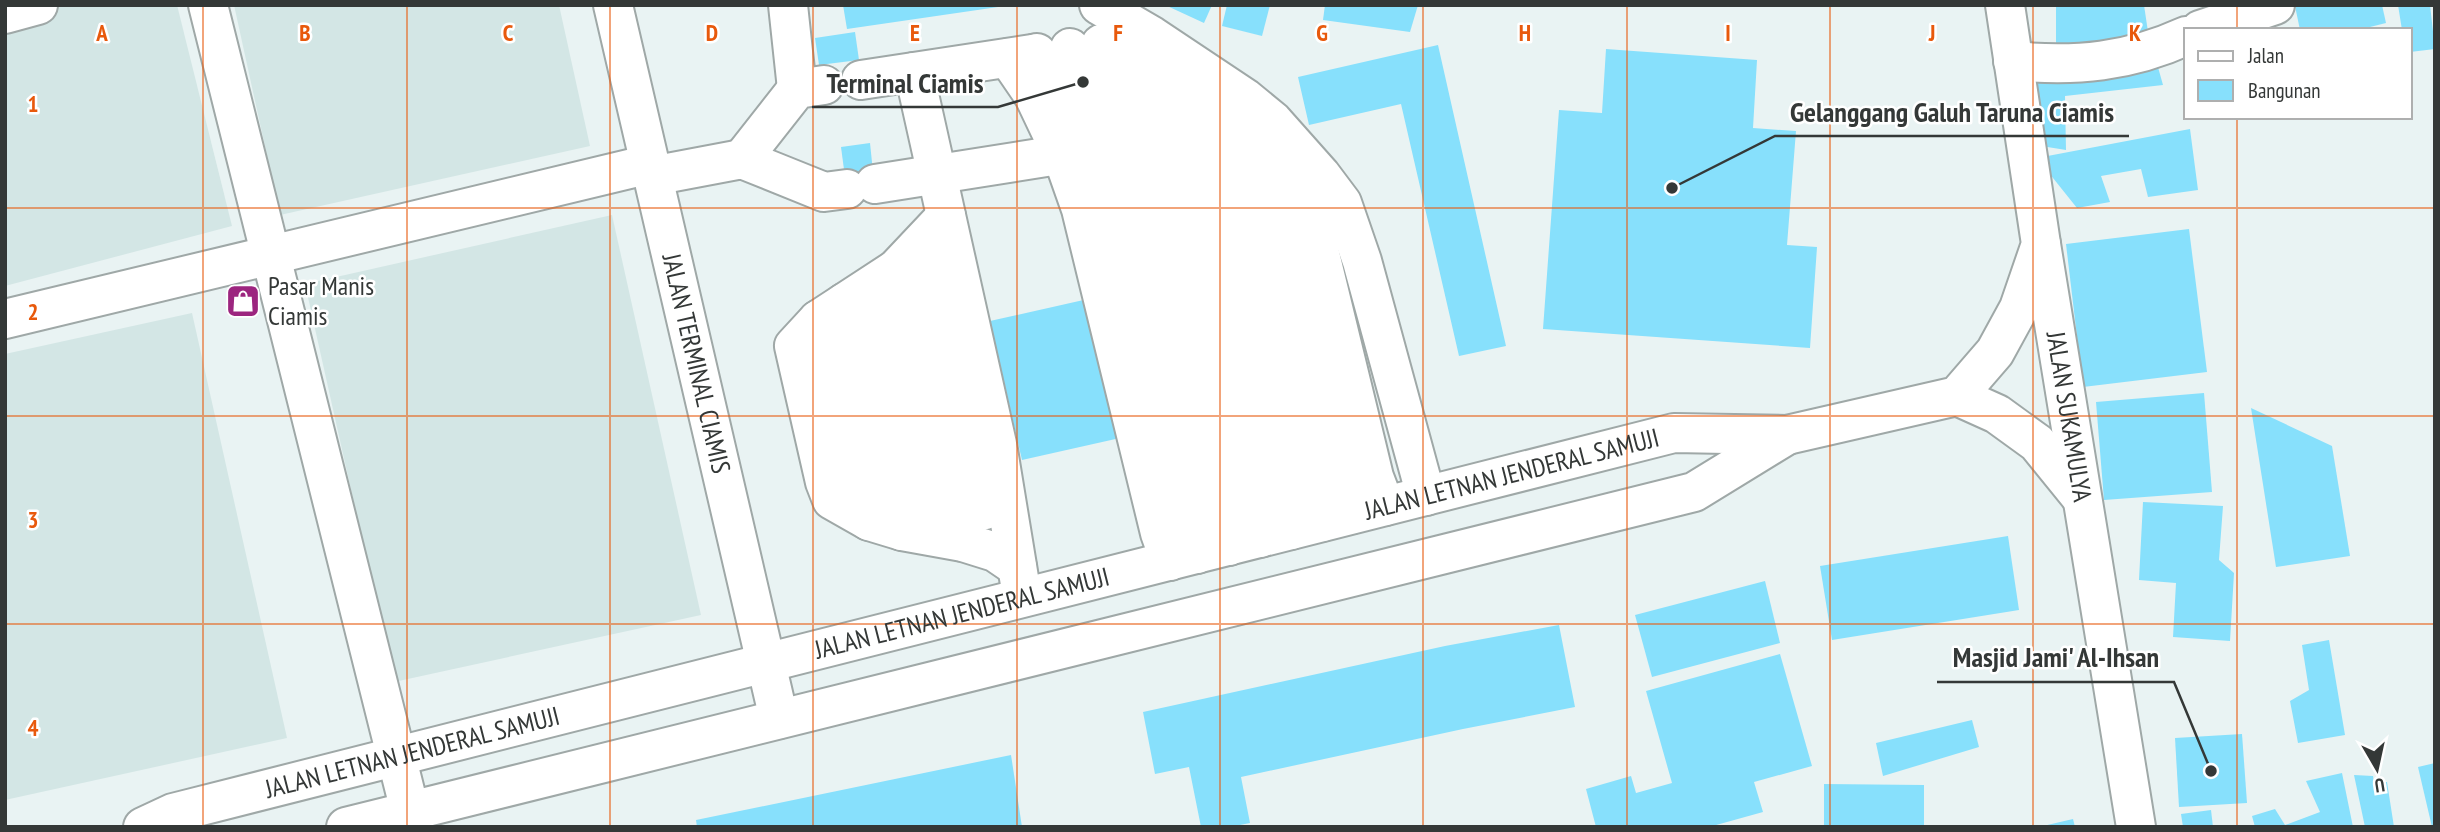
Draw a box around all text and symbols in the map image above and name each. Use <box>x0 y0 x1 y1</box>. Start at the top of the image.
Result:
text: A <box>95 18 108 47</box>
text: B <box>299 18 311 47</box>
text: C <box>503 18 514 47</box>
text: D <box>706 18 718 47</box>
text: E <box>910 18 920 47</box>
text: F <box>1113 18 1123 47</box>
text: G <box>1316 18 1328 47</box>
text: H <box>1519 18 1531 47</box>
text: I <box>1725 18 1731 47</box>
text: J <box>1928 18 1935 47</box>
text: K <box>2129 18 2141 47</box>
legend <box>2184 28 2412 119</box>
text: Jalan <box>2247 42 2284 69</box>
callout: Terminal Ciamis <box>812 58 998 107</box>
text: Terminal Ciamis <box>826 64 984 101</box>
text: Bangunan <box>2248 77 2321 104</box>
callout: Gelanggang Galuh Taruna Ciamis <box>1775 87 2129 136</box>
text: 1 <box>28 89 39 118</box>
text: Gelanggang Galuh Taruna Ciamis <box>1790 93 2114 130</box>
street label: JALAN TERMINAL CIAMIS <box>655 249 738 476</box>
place label: Pasar Manis Ciamis <box>268 269 374 332</box>
shop icon: Pasar Manis Ciamis <box>224 282 262 320</box>
text: 2 <box>28 297 39 326</box>
street label: JALAN SUKAMULYA <box>2039 328 2100 505</box>
street label: JALAN LETNAN JENDERAL SAMUJI <box>1360 420 1662 527</box>
text: 3 <box>28 505 39 534</box>
street label: JALAN LETNAN JENDERAL SAMUJI <box>810 560 1113 666</box>
callout: Masjid Jami' Al-Ihsan <box>1937 633 2174 682</box>
text: Masjid Jami' Al-Ihsan <box>1953 638 2159 675</box>
street label: JALAN LETNAN JENDERAL SAMUJI <box>261 699 563 805</box>
text: 4 <box>28 713 39 742</box>
north arrow <box>2342 734 2412 804</box>
text: U <box>2373 773 2386 798</box>

